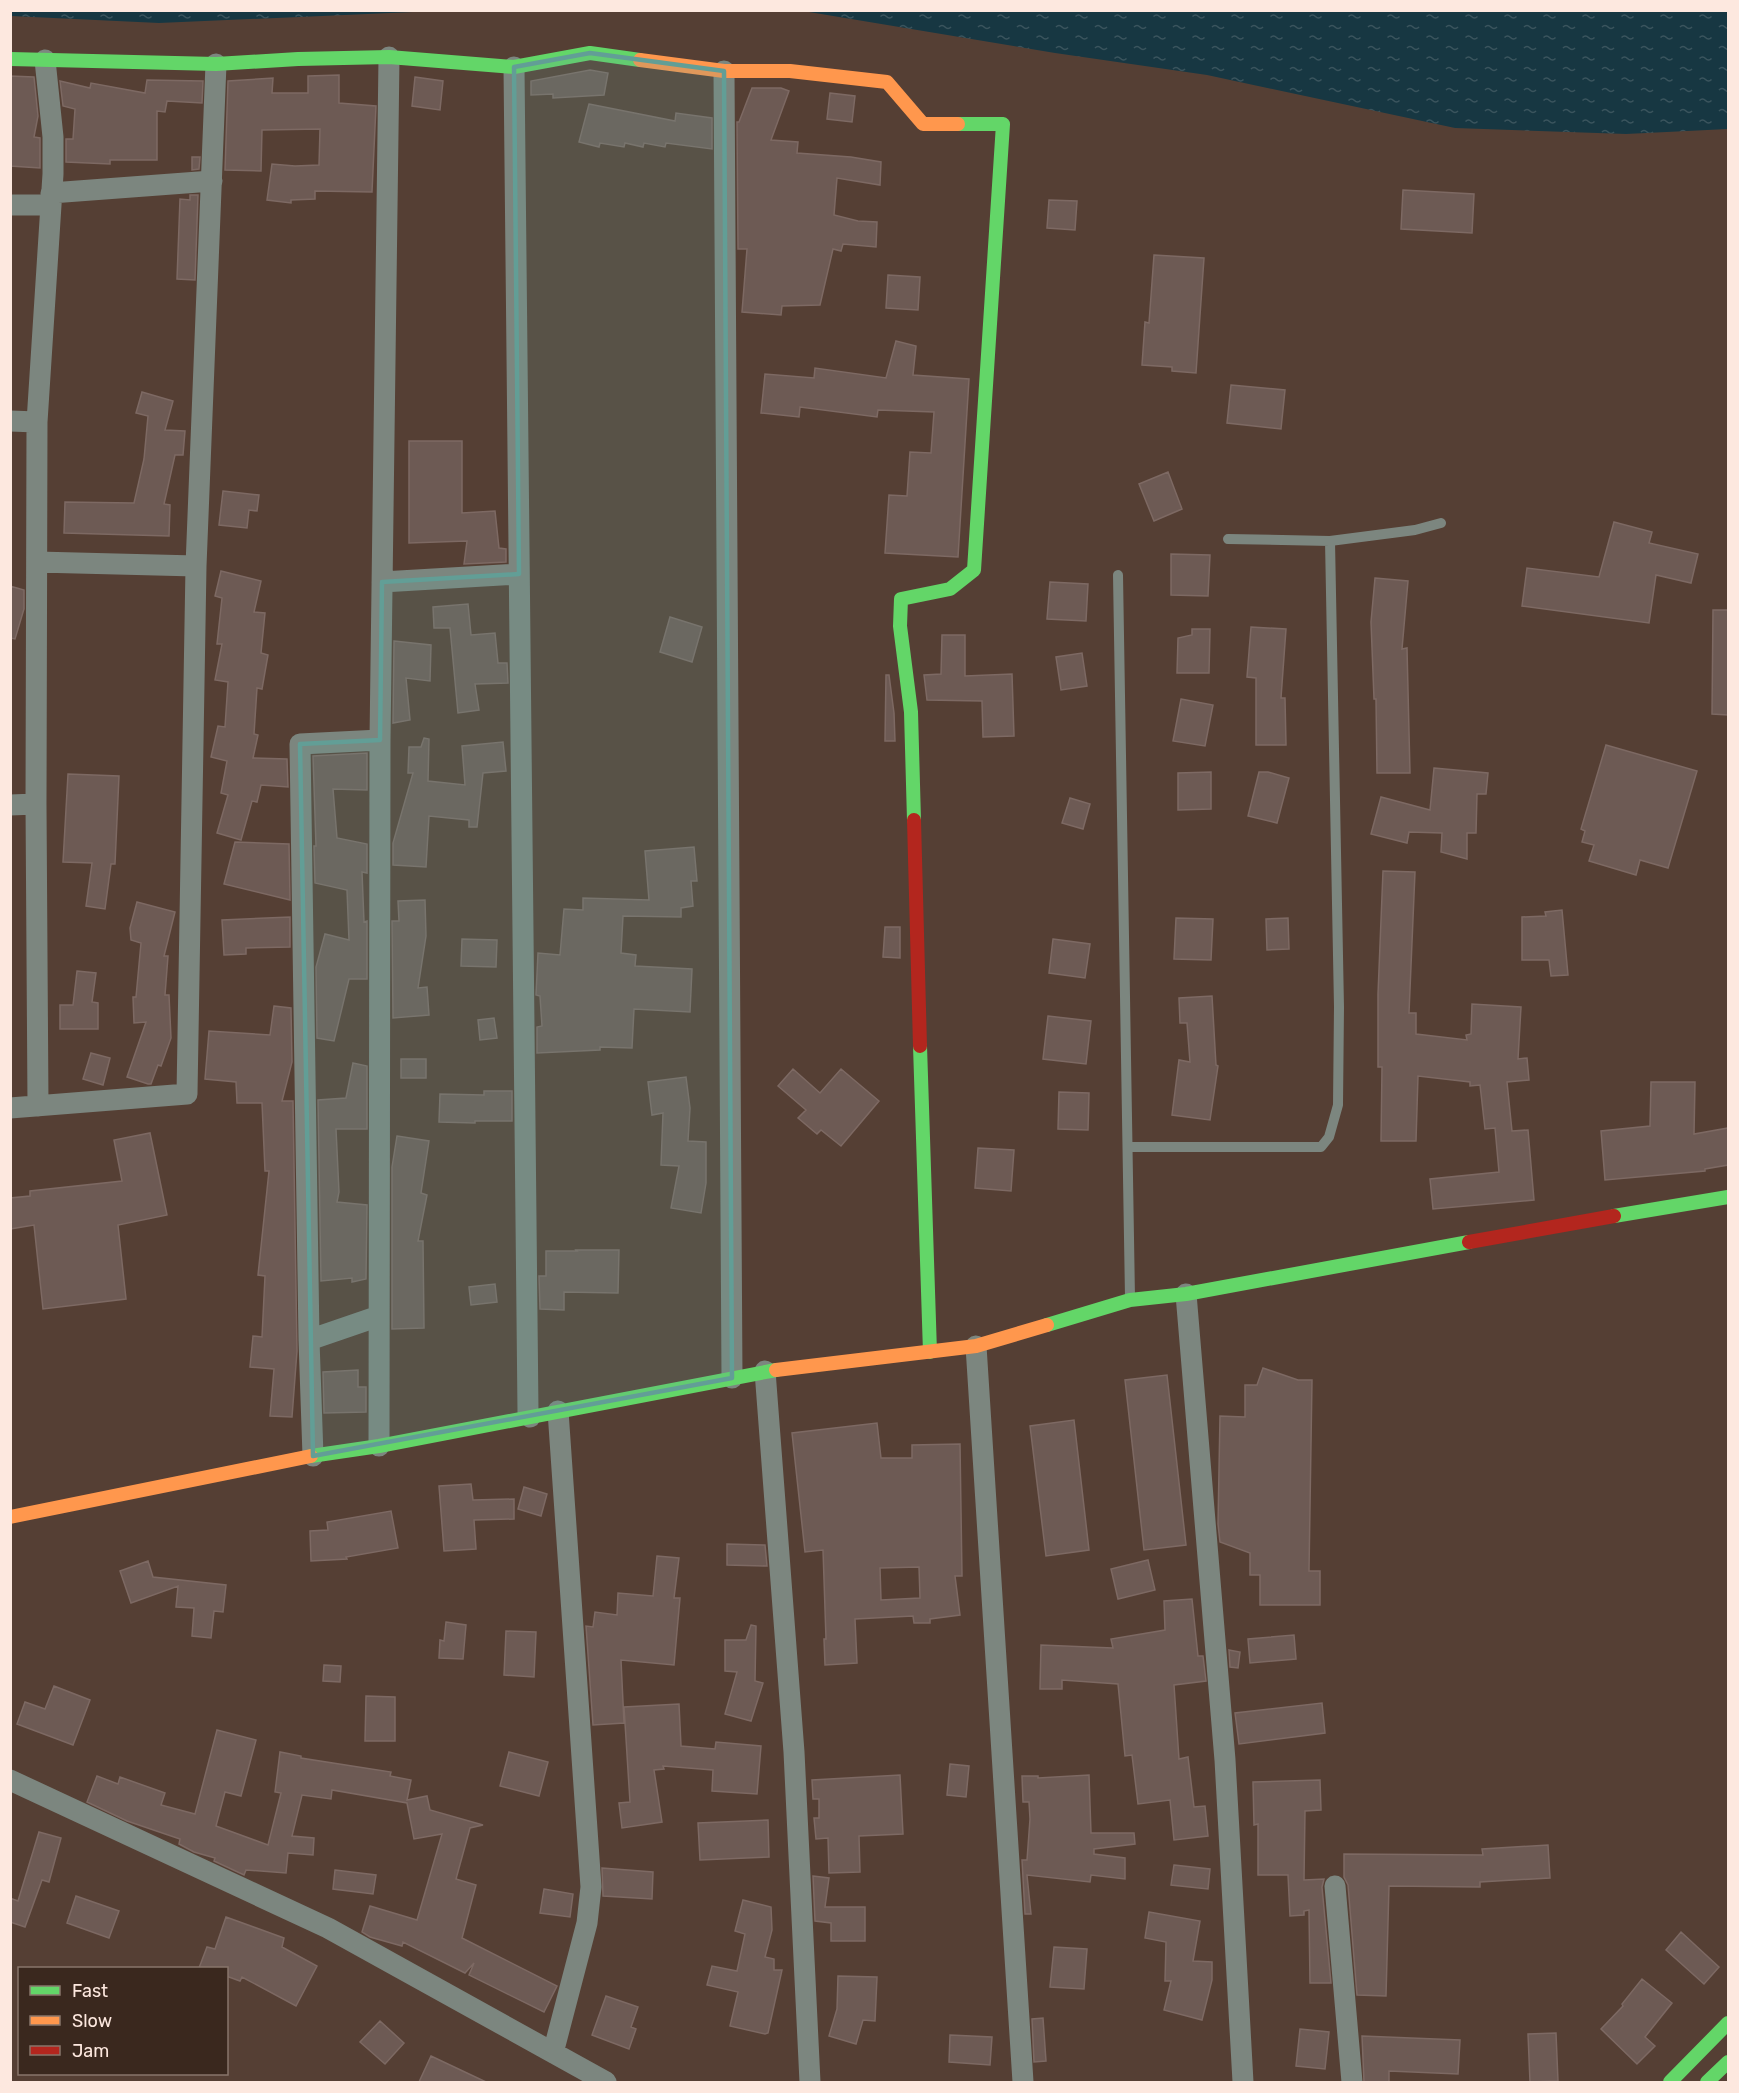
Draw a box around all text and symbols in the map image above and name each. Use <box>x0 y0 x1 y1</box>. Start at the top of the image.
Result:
legend <box>18 1967 228 2075</box>
text: Fast <box>72 1980 108 2002</box>
text: Slow <box>72 2010 112 2032</box>
text: Jam <box>72 2040 109 2062</box>

